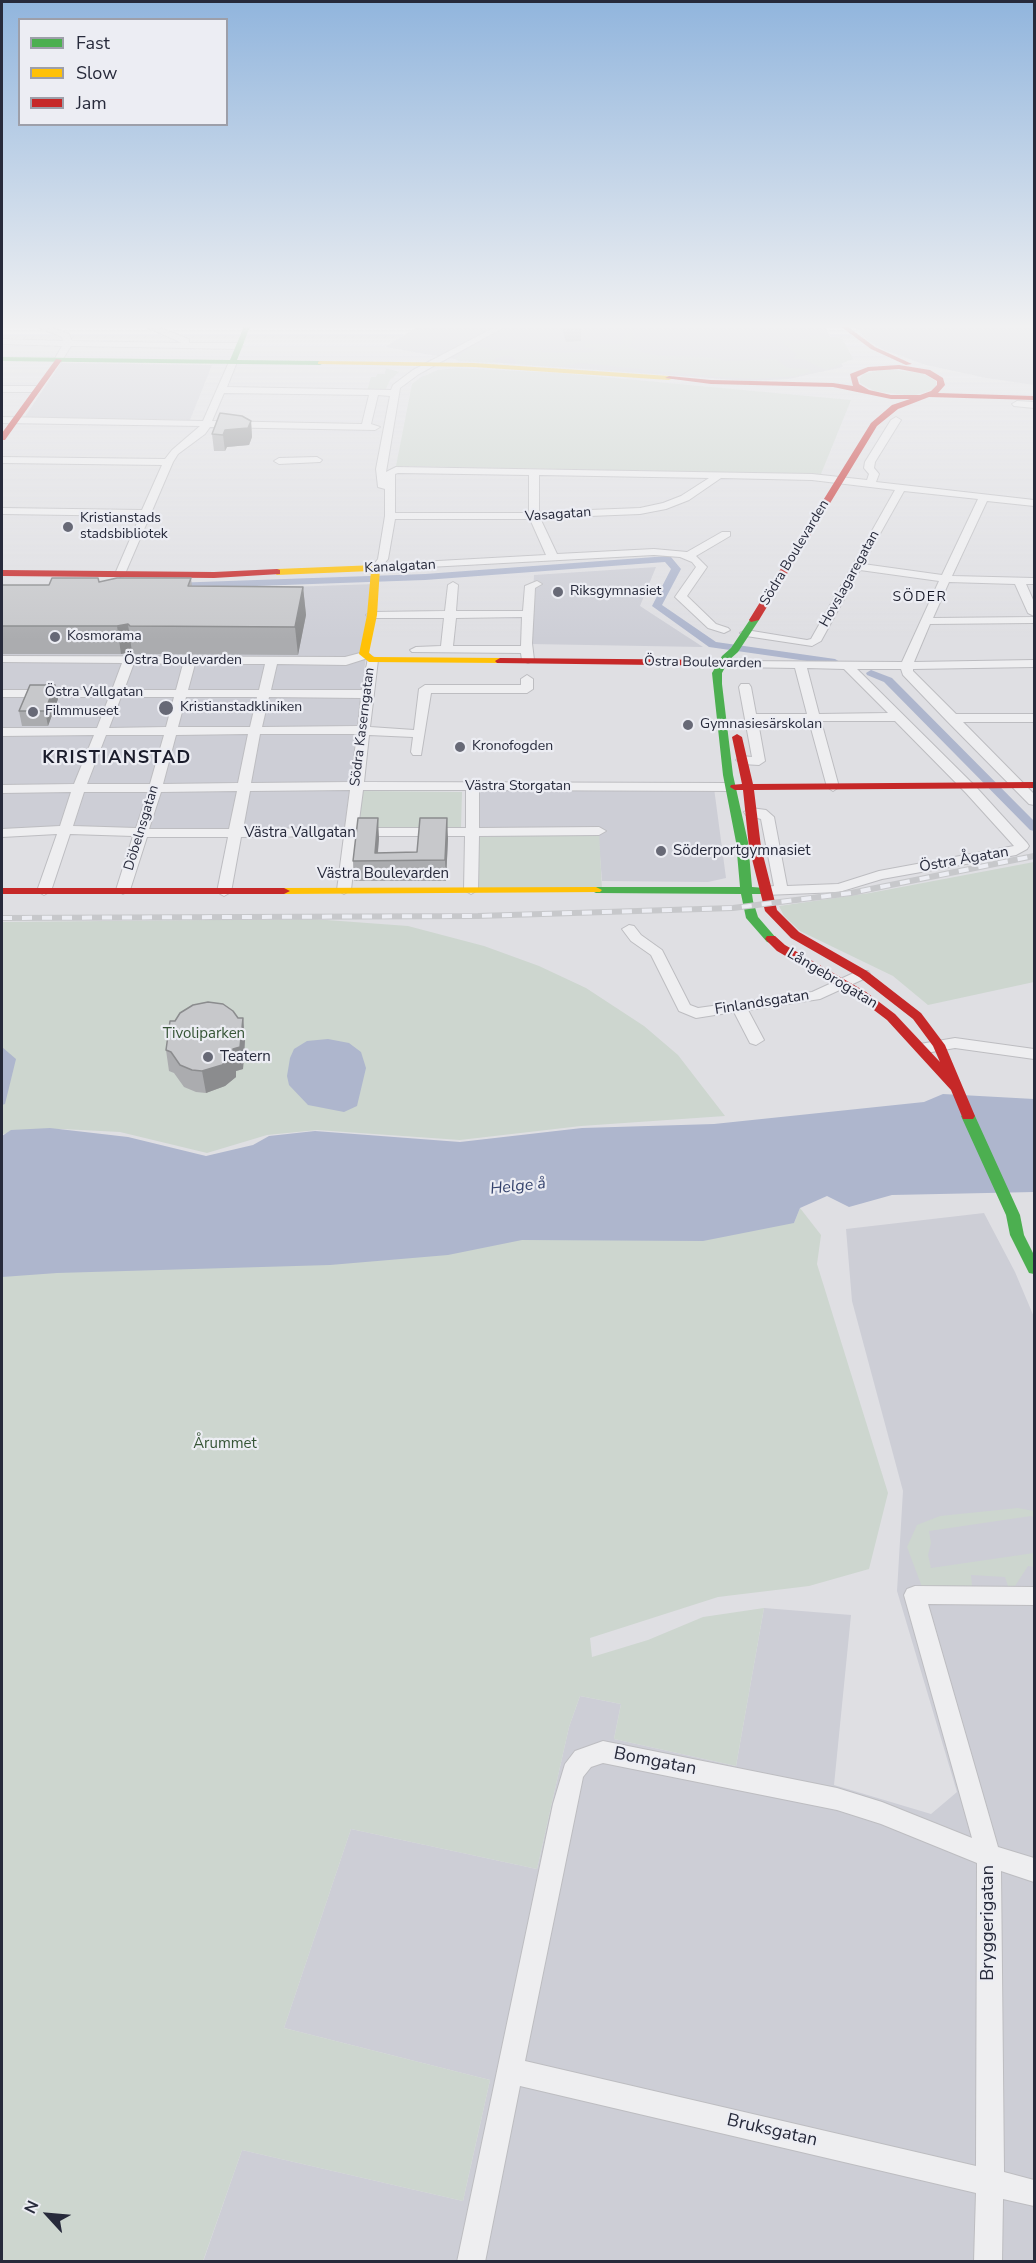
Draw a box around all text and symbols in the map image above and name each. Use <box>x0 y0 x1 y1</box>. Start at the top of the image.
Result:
legend <box>18 18 228 126</box>
text: Fast <box>76 31 110 55</box>
text: Slow <box>76 61 117 85</box>
text: Jam <box>76 91 107 115</box>
street label: Södra Boulevarden <box>757 497 833 609</box>
street label: Vasagatan <box>524 504 592 526</box>
place label: Kristianstads stadsbibliotek <box>80 511 168 544</box>
marker: Kristianstads stadsbibliotek <box>61 520 75 534</box>
street label: Hovslagaregatan <box>817 528 883 630</box>
street label: Kanalgatan <box>364 557 436 577</box>
place label: Riksgymnasiet <box>570 584 661 600</box>
marker: Riksgymnasiet <box>551 585 565 599</box>
district label: SÖDER <box>893 590 947 606</box>
place label: Kosmorama <box>67 629 142 645</box>
marker: Kosmorama <box>48 630 62 644</box>
street label: Östra Boulevarden <box>124 653 242 669</box>
street label: Östra Boulevarden <box>644 654 762 672</box>
street label: Södra Kaserngatan <box>347 667 379 787</box>
street label: Östra Vallgatan <box>45 685 143 701</box>
marker: Kristianstadkliniken <box>157 699 175 717</box>
place label: Kristianstadkliniken <box>180 700 302 716</box>
place label: Filmmuseet <box>45 704 118 720</box>
marker: Filmmuseet <box>26 705 40 719</box>
place label: Gymnasiesärskolan <box>700 717 822 733</box>
marker: Gymnasiesärskolan <box>681 718 695 732</box>
place label: Kronofogden <box>472 739 553 755</box>
marker: Kronofogden <box>453 740 467 754</box>
district label: KRISTIANSTAD <box>42 748 192 770</box>
street label: Västra Storgatan <box>465 779 571 795</box>
street label: Döbelnsgatan <box>121 783 163 873</box>
street label: Västra Vallgatan <box>244 824 356 842</box>
place label: Söderportgymnasiet <box>673 842 810 860</box>
street label: Östra Ågatan <box>918 843 1010 877</box>
marker: Söderportgymnasiet <box>654 844 668 858</box>
street label: Västra Boulevarden <box>317 865 449 883</box>
street label: Långebrogatan <box>784 945 880 1013</box>
street label: Finlandsgatan <box>713 987 811 1019</box>
park label: Tivoliparken <box>163 1025 245 1043</box>
place label: Teatern <box>220 1048 271 1066</box>
marker: Teatern <box>201 1050 215 1064</box>
water label: Helge å <box>489 1175 547 1199</box>
park label: Årummet <box>193 1435 257 1453</box>
street label: Bomgatan <box>612 1743 698 1781</box>
street label: Bryggerigatan <box>978 1865 1000 1981</box>
street label: Bruksgatan <box>725 2110 819 2152</box>
north arrow <box>18 2185 78 2245</box>
text: N <box>19 2197 44 2217</box>

